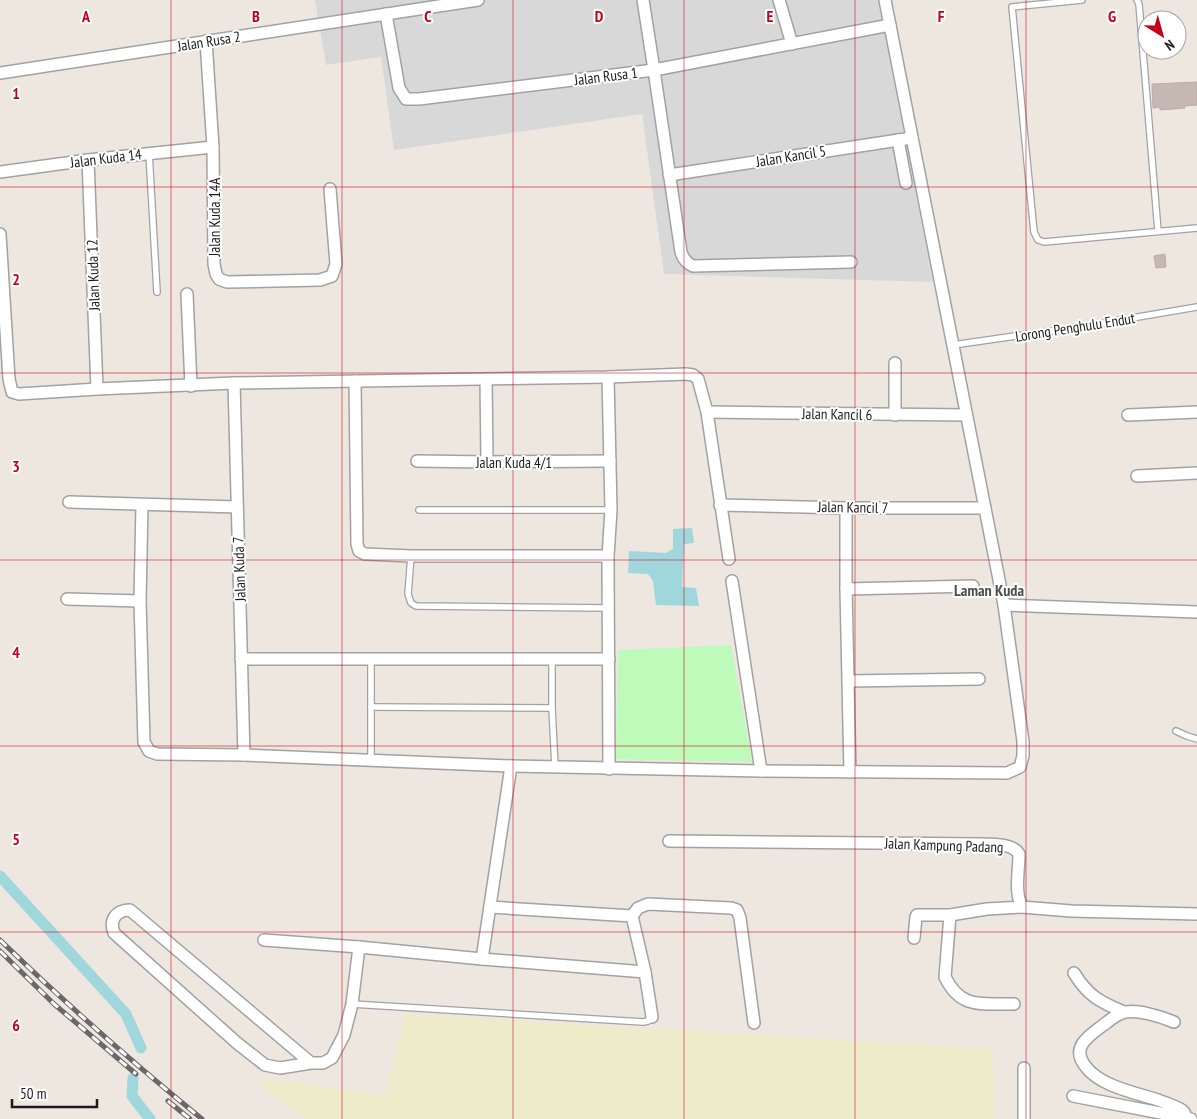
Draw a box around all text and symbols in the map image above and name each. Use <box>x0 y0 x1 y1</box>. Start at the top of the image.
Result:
text: A <box>81 6 91 26</box>
text: B <box>252 6 260 26</box>
text: C <box>424 6 432 26</box>
text: D <box>595 6 604 26</box>
text: E <box>767 6 774 26</box>
text: F <box>938 6 945 26</box>
text: G <box>1108 6 1116 26</box>
north arrow <box>1137 10 1187 60</box>
street label: Jalan Rusa 2 <box>175 27 242 56</box>
text: N <box>1161 36 1178 55</box>
street label: Jalan Rusa 1 <box>572 63 639 89</box>
text: 1 <box>12 83 20 103</box>
street label: Jalan Kancil 5 <box>754 141 827 171</box>
street label: Jalan Kuda 14 <box>68 144 143 172</box>
street label: Jalan Kuda 14A <box>205 177 224 257</box>
street label: Jalan Kuda 12 <box>82 239 104 312</box>
text: 2 <box>12 269 20 289</box>
street label: Lorong Penghulu Endut <box>1014 308 1136 346</box>
street label: Jalan Kancil 6 <box>801 404 873 424</box>
street label: Jalan Kuda 4/1 <box>475 453 552 472</box>
text: 3 <box>12 456 20 476</box>
street label: Jalan Kancil 7 <box>817 497 888 517</box>
street label: Jalan Kuda 7 <box>228 536 250 603</box>
district label: Laman Kuda <box>954 580 1024 600</box>
text: 4 <box>12 642 20 662</box>
text: 5 <box>12 829 20 849</box>
street label: Jalan Kampung Padang <box>883 833 1004 857</box>
text: 6 <box>12 1015 20 1035</box>
scale bar <box>12 1076 98 1108</box>
text: 50 m <box>20 1084 46 1103</box>

